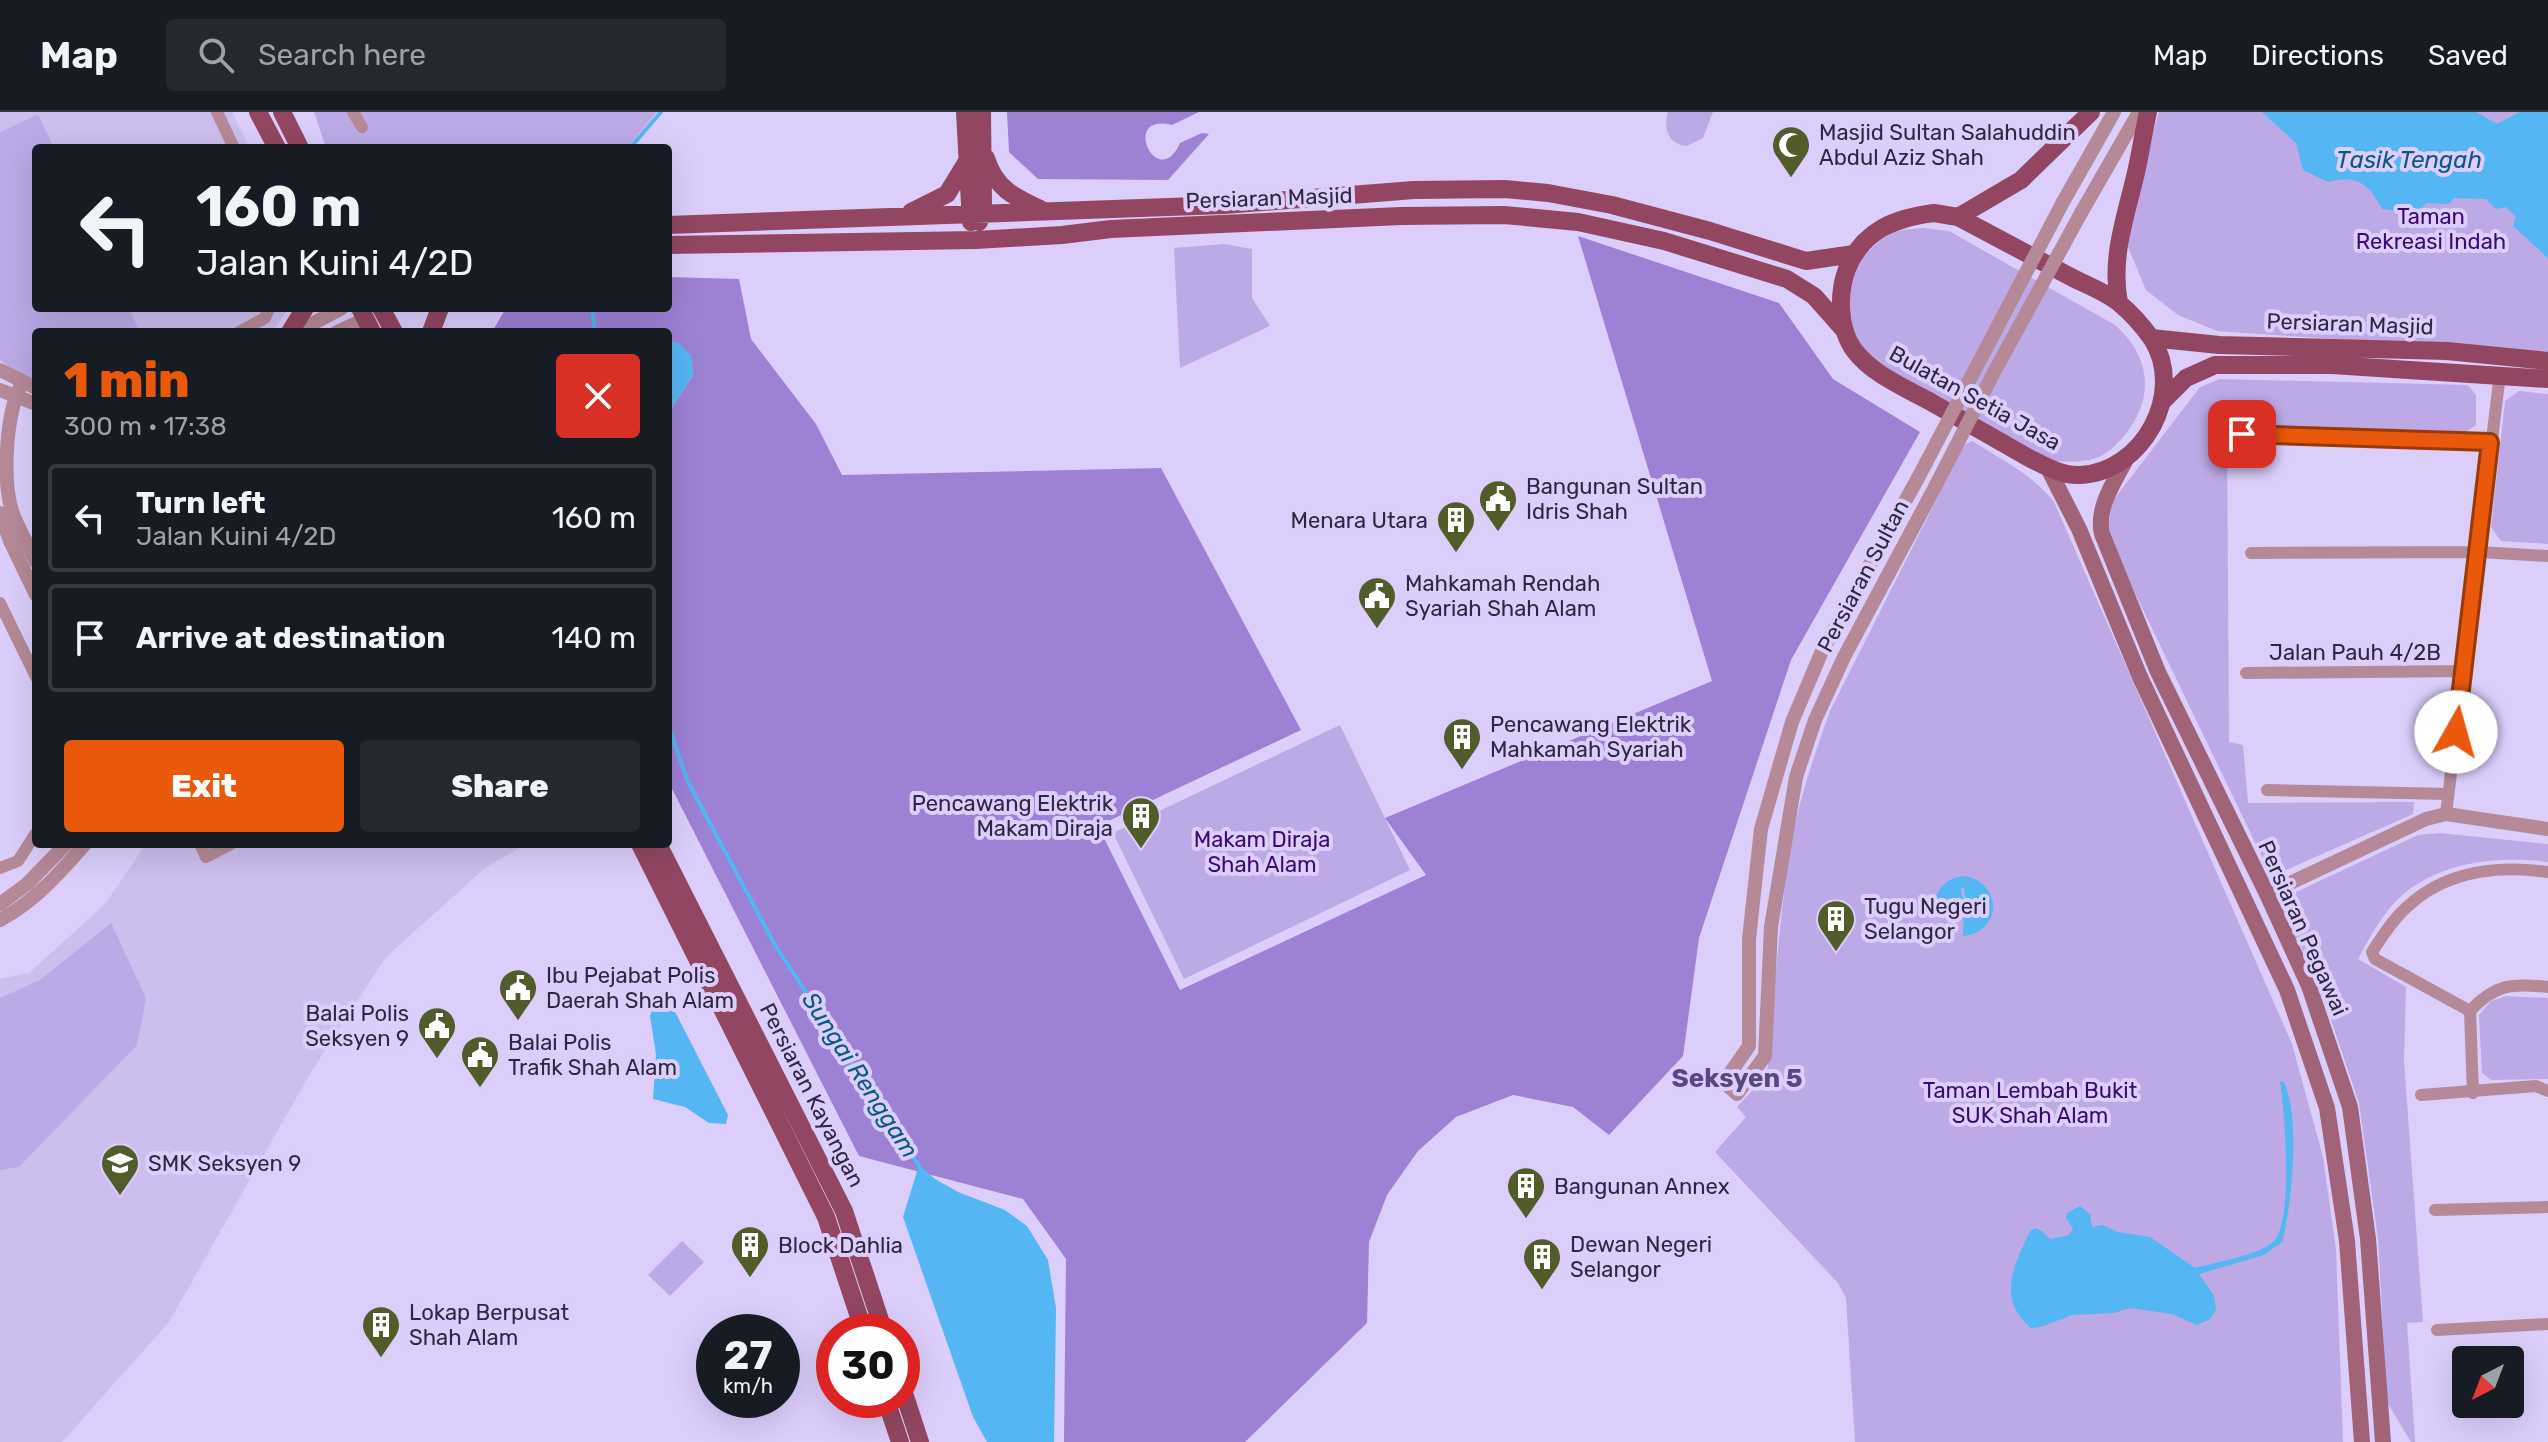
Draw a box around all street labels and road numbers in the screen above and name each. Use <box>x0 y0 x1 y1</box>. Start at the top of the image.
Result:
street label: Persiaran Masjid <box>1185 182 1353 214</box>
street label: Persiaran Masjid <box>2266 308 2434 340</box>
street label: Bulatan Setia Jasa <box>1885 340 2065 456</box>
street label: Persiaran Sultan <box>1811 495 1915 657</box>
street label: Jalan Pauh 4/2B <box>2269 639 2441 666</box>
street label: Persiaran Pegawai <box>2252 836 2354 1020</box>
street label: Persiaran Kayangan <box>754 998 870 1192</box>

